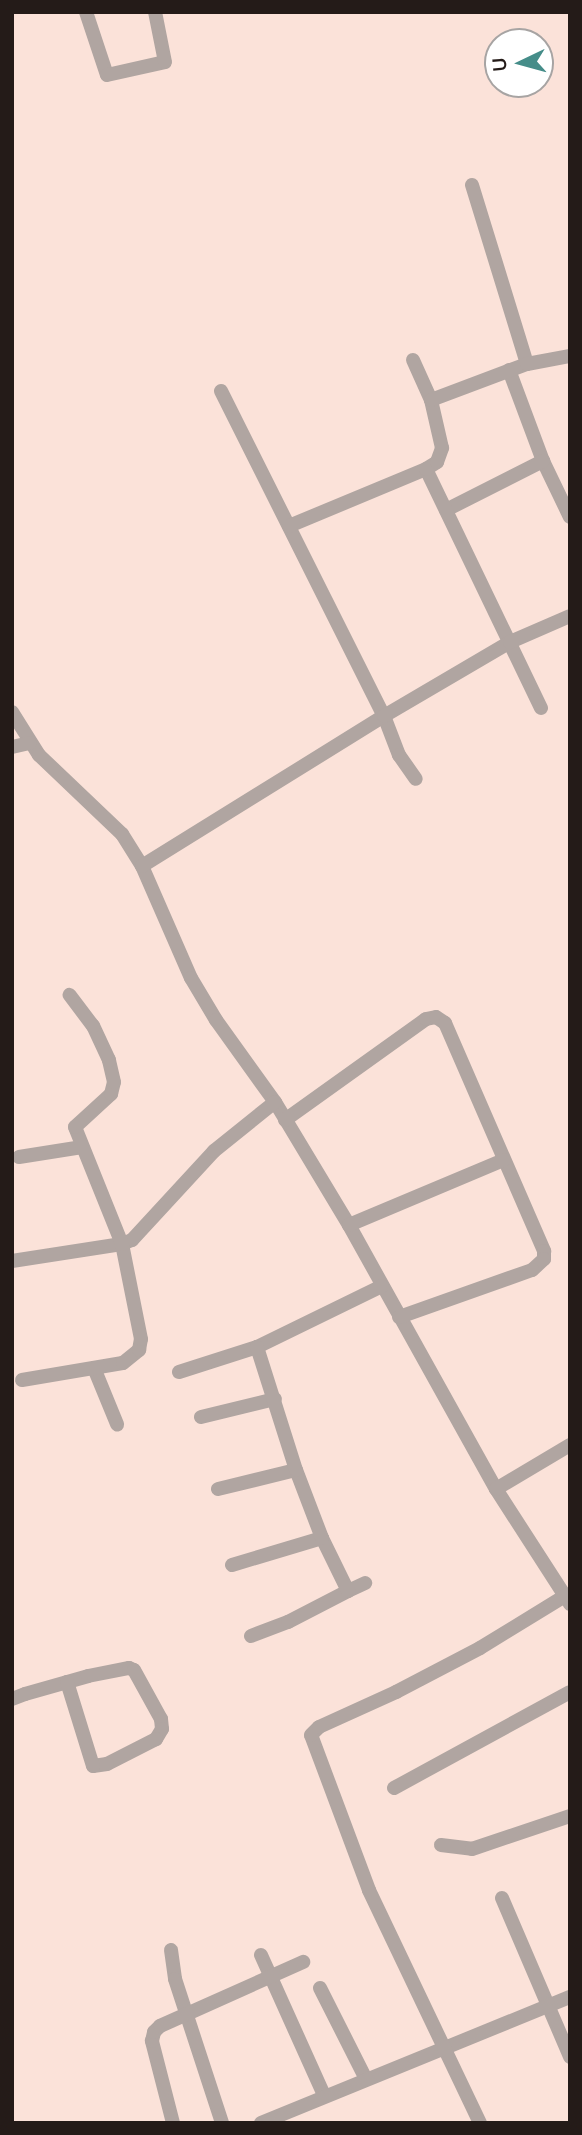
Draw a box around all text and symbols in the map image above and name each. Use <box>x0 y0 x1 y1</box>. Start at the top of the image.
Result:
north arrow <box>484 28 554 98</box>
text: U <box>487 57 514 73</box>

